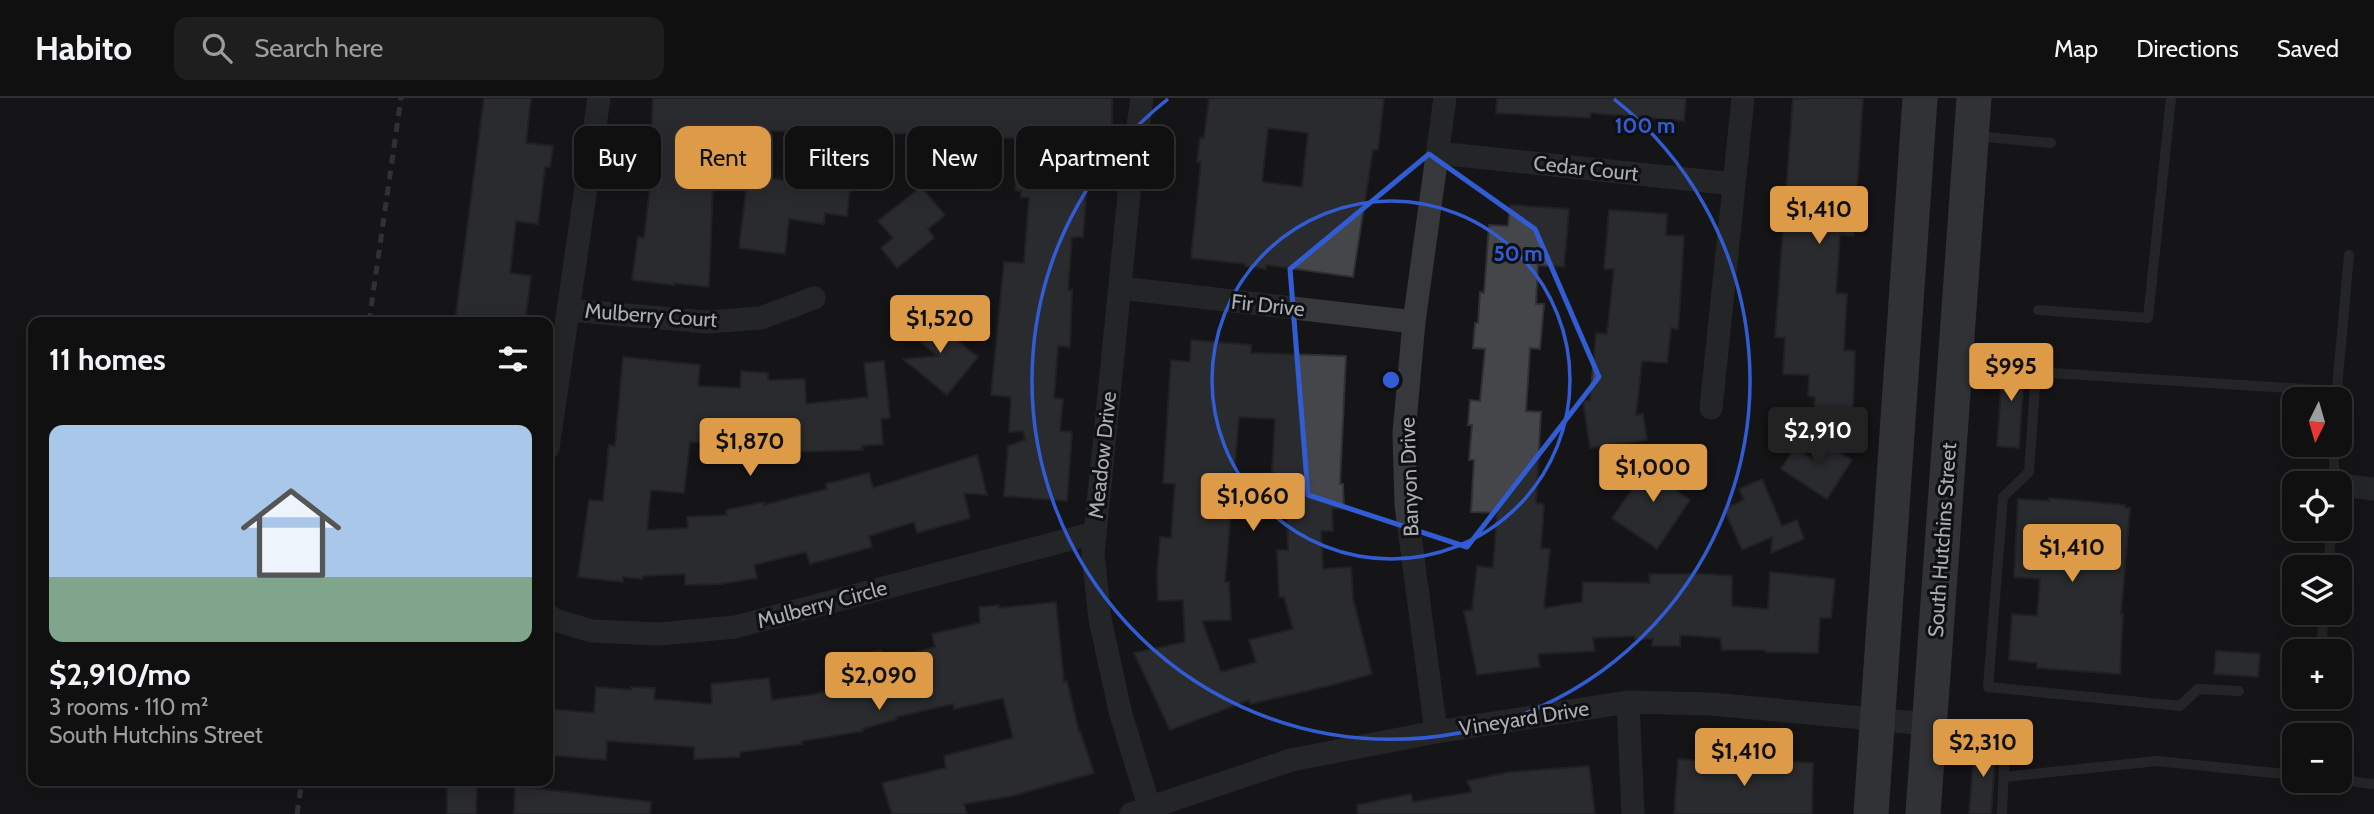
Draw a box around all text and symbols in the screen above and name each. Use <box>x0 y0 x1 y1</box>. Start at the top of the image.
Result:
search box <box>174 17 664 80</box>
text: Habito <box>35 28 132 68</box>
icon: search <box>198 29 236 67</box>
text: Search here <box>254 32 383 64</box>
text: Map <box>2054 34 2098 63</box>
text: Directions <box>2136 34 2239 63</box>
text: Saved <box>2277 34 2339 63</box>
text: 100 m <box>1615 113 1675 138</box>
chip: Buy <box>574 126 661 189</box>
chip: Rent <box>675 126 771 189</box>
chip: Filters <box>785 126 893 189</box>
chip: New <box>907 126 1002 189</box>
chip: Apartment <box>1016 126 1174 189</box>
street label: Cedar Court <box>1532 150 1640 186</box>
pin: $1,410 <box>1762 186 1876 246</box>
text: $1,410 <box>1786 195 1852 223</box>
text: 50 m <box>1493 241 1543 266</box>
street label: Fir Drive <box>1230 289 1306 321</box>
pin: $1,520 <box>883 296 997 355</box>
street label: Mulberry Court <box>584 298 718 332</box>
text: $1,520 <box>906 304 974 332</box>
icon: filters <box>494 340 532 378</box>
text: 11 homes <box>49 341 166 378</box>
pin: $995 <box>1970 344 2052 403</box>
text: $995 <box>1985 352 2037 380</box>
centre of rings <box>1379 368 1403 392</box>
north arrow <box>2282 387 2352 457</box>
map controls <box>2282 387 2352 793</box>
street label: Meadow Drive <box>1083 390 1121 520</box>
pin: $2,910 <box>1761 408 1875 467</box>
text: $2,910 <box>1784 416 1852 444</box>
street label: Banyon Drive <box>1394 417 1424 537</box>
pin: $1,870 <box>693 418 807 478</box>
text: $1,870 <box>716 427 784 455</box>
street label: South Hutchins Street <box>1923 442 1961 638</box>
pin: $1,000 <box>1596 444 1710 504</box>
text: $1,000 <box>1615 453 1691 481</box>
icon: home <box>228 470 354 596</box>
button: locate <box>2282 471 2352 541</box>
pin: $1,060 <box>1196 474 1310 533</box>
text: $1,060 <box>1217 482 1289 510</box>
pin: $1,410 <box>2015 524 2129 584</box>
text: $1,410 <box>2039 533 2105 561</box>
button: layers <box>2282 555 2352 625</box>
street label: Mulberry Circle <box>754 575 890 633</box>
button: + <box>2282 639 2352 709</box>
pin: $2,090 <box>822 652 936 712</box>
text: $2,910/mo <box>49 656 191 693</box>
text: $2,090 <box>841 661 917 689</box>
text: 3 rooms · 110 m² <box>49 693 208 721</box>
street label: Vineyard Drive <box>1457 695 1591 741</box>
pin: $2,310 <box>1926 720 2040 779</box>
text: South Hutchins Street <box>49 721 263 749</box>
button: − <box>2282 723 2352 793</box>
pin: $1,410 <box>1687 728 1801 788</box>
text: $2,310 <box>1949 728 2017 756</box>
text: $1,410 <box>1711 737 1777 765</box>

